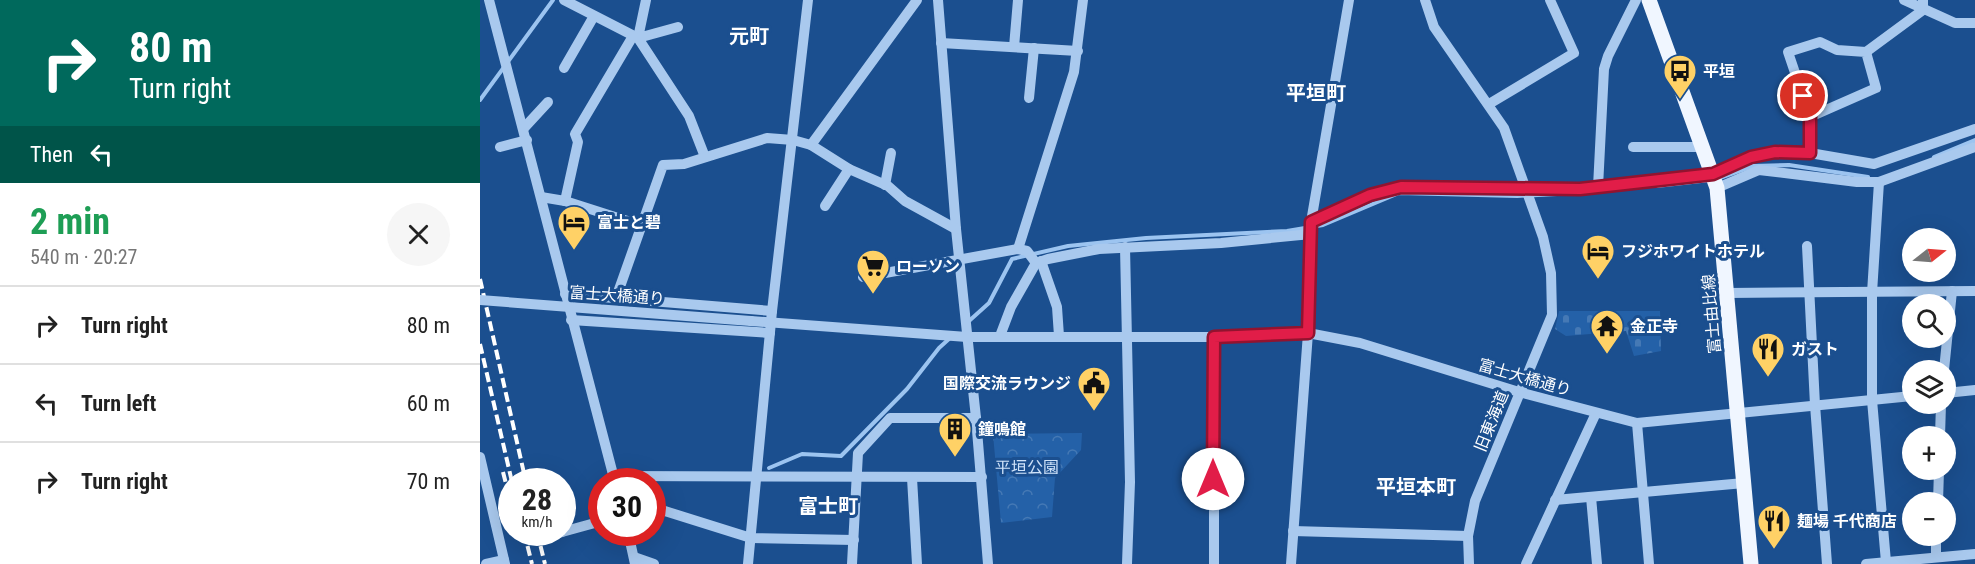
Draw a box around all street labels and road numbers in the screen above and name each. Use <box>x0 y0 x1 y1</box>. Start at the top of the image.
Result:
street label: 富士由比線 <box>1699 273 1724 355</box>
street label: 富士大橋通り <box>568 283 666 308</box>
street label: 富士大橋通り <box>1476 355 1574 400</box>
street label: 旧東海道 <box>1471 388 1512 454</box>

